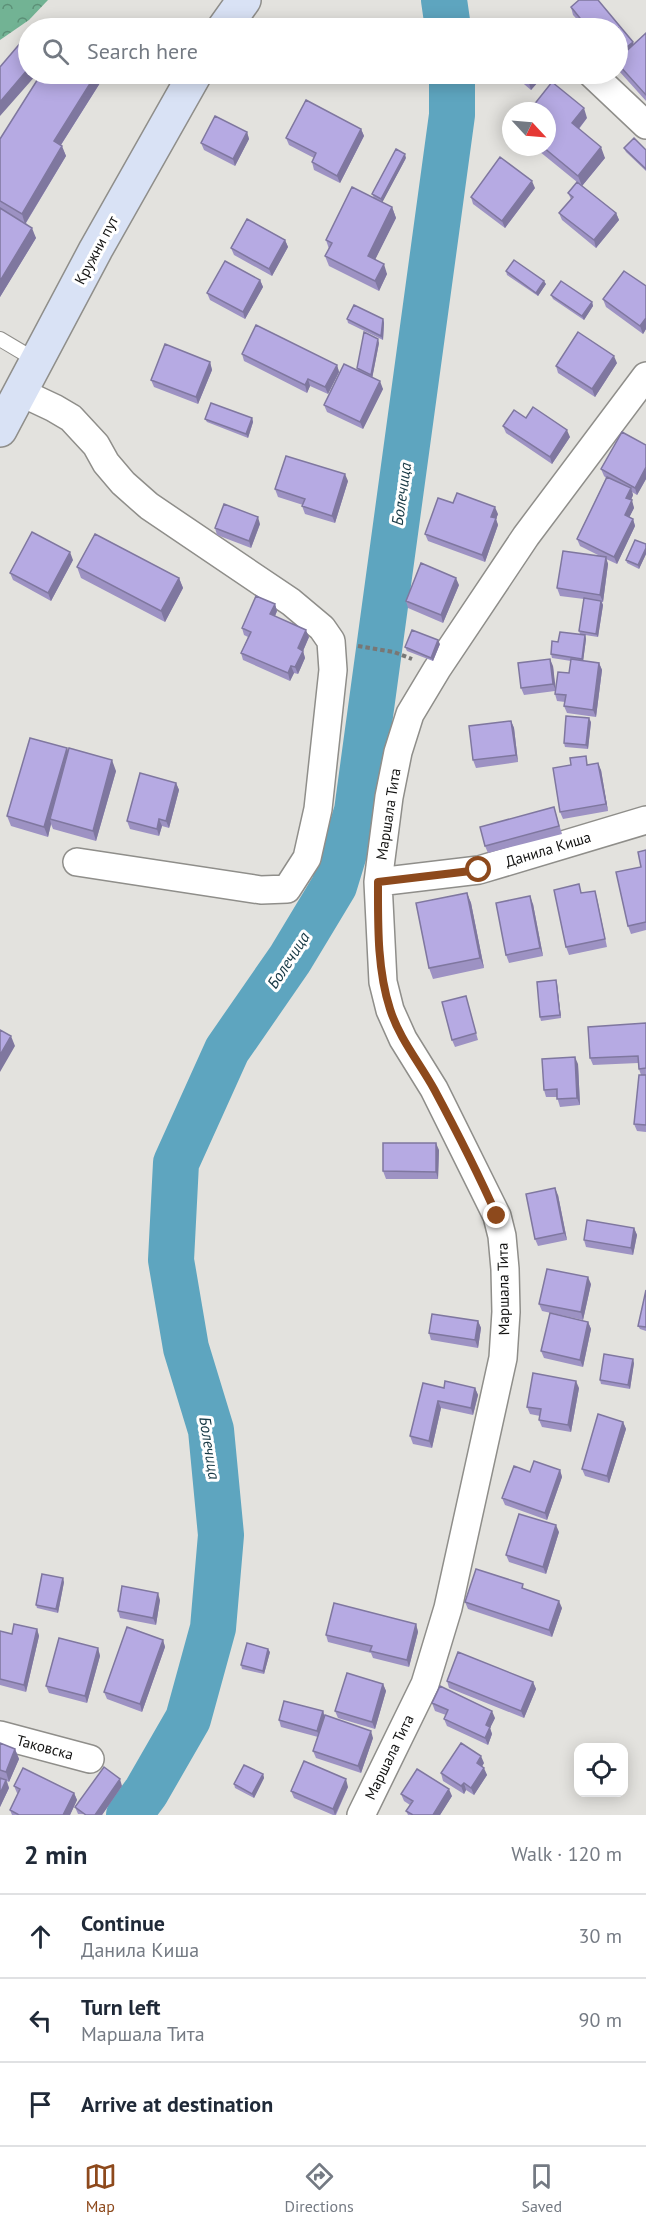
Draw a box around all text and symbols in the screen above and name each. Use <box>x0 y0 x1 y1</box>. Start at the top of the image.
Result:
search box <box>18 18 628 84</box>
icon: search <box>39 35 72 68</box>
text: Search here <box>87 37 198 65</box>
north arrow <box>502 102 556 156</box>
street label: Кружни пут <box>70 212 122 288</box>
water label: Болечица <box>387 461 415 527</box>
street label: Маршала Тита <box>371 767 405 861</box>
street label: Данила Киша <box>503 827 593 871</box>
route start <box>465 856 491 882</box>
water label: Болечица <box>262 928 314 992</box>
route end <box>483 1202 509 1228</box>
street label: Маршала Тита <box>493 1242 513 1336</box>
water label: Болечица <box>195 1415 225 1481</box>
street label: Маршала Тита <box>360 1711 418 1803</box>
street label: Таковска <box>15 1730 75 1764</box>
map controls <box>574 1743 628 1797</box>
button: locate <box>574 1743 628 1797</box>
text: 2 min <box>24 1838 87 1871</box>
text: Walk · 120 m <box>511 1841 622 1867</box>
text: Continue <box>81 1909 165 1937</box>
icon: ahead <box>24 1920 57 1953</box>
text: 30 m <box>579 1923 622 1949</box>
text: Данила Киша <box>81 1937 199 1963</box>
text: Turn left <box>81 1993 161 2021</box>
icon: left <box>24 2004 57 2037</box>
text: 90 m <box>579 2007 622 2033</box>
text: Маршала Тита <box>81 2021 205 2047</box>
icon: arrive <box>24 2088 57 2121</box>
text: Arrive at destination <box>81 2090 273 2118</box>
tab: Map <box>84 2160 117 2216</box>
tab: Directions <box>285 2160 354 2216</box>
tab: Saved <box>521 2160 562 2216</box>

